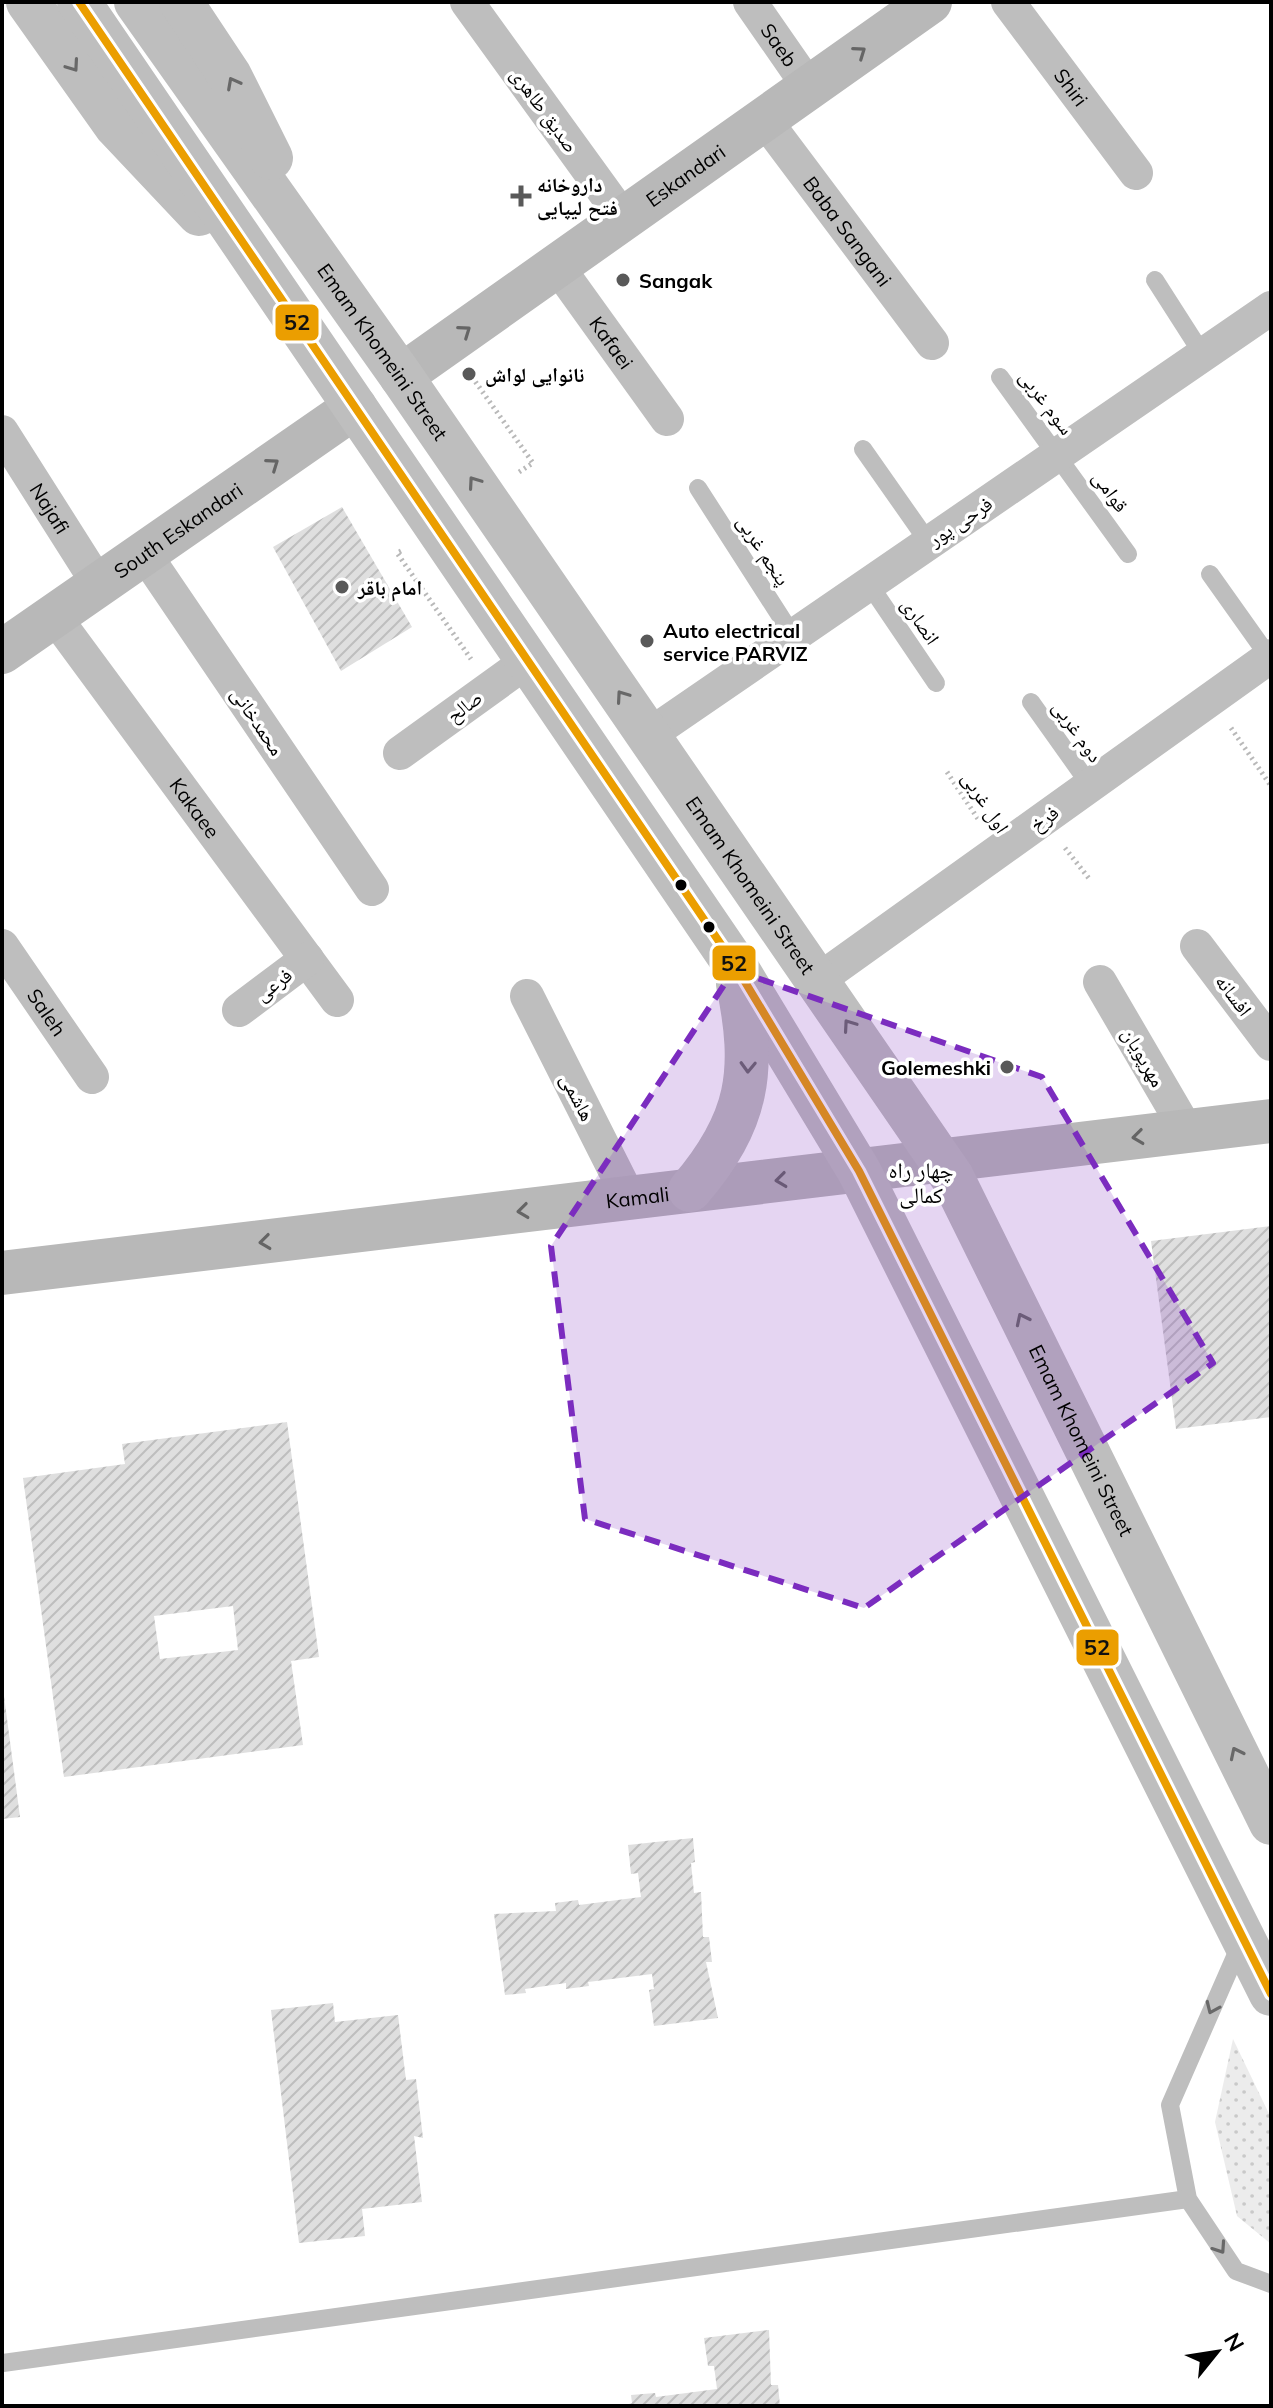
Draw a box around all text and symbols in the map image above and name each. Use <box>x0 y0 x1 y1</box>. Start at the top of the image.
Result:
street label: Saeb <box>756 18 803 71</box>
one-way arrow <box>851 47 865 61</box>
one-way arrow <box>63 57 78 71</box>
street label: صدیق طاهری <box>506 63 584 157</box>
street label: Shiri <box>1049 63 1094 111</box>
one-way arrow <box>228 77 243 92</box>
street label: Eskandari <box>641 138 730 212</box>
street label: Baba Sangani <box>799 171 897 291</box>
place label: داروخانه فتح لیپایی <box>537 172 618 221</box>
marker: داروخانه فتح لیپایی <box>512 187 530 205</box>
street label: Emam Khomeini Street <box>312 258 454 445</box>
place label: Sangak <box>639 268 713 293</box>
marker: Sangak <box>614 271 632 289</box>
line badge: 52 <box>274 303 320 342</box>
text: 52 <box>284 308 310 336</box>
street label: Kafaei <box>584 311 639 374</box>
one-way arrow <box>456 326 470 341</box>
place label: نانوایی لواش <box>485 362 584 388</box>
marker: نانوایی لواش <box>460 365 478 383</box>
street label: سوم غربی <box>1013 365 1080 441</box>
one-way arrow <box>264 459 278 474</box>
street label: قوامی <box>1088 465 1134 517</box>
one-way arrow <box>469 476 484 490</box>
street label: South Eskandari <box>109 477 247 583</box>
street label: Najafi <box>25 478 76 538</box>
street label: فرحی پور <box>922 490 997 552</box>
street label: پنجم غربی <box>730 510 796 591</box>
place label: امام باقر <box>357 575 422 602</box>
marker: امام باقر <box>333 578 351 596</box>
street label: انصاری <box>896 593 946 649</box>
place label: Auto electrical service PARVIZ <box>663 618 808 666</box>
marker: Auto electrical service PARVIZ <box>638 632 656 650</box>
street label: محمدخانی <box>226 682 290 760</box>
street label: صالح <box>441 684 487 728</box>
one-way arrow <box>617 690 632 704</box>
street label: دوم غربی <box>1046 695 1108 768</box>
street label: اول غربی <box>957 766 1015 838</box>
street label: Kakaee <box>165 773 226 843</box>
street label: Emam Khomeini Street <box>681 791 821 979</box>
street label: فرخ <box>1025 799 1064 838</box>
unlabelled marker <box>673 877 689 893</box>
unlabelled marker <box>701 919 717 935</box>
line badge: 52 <box>711 944 757 982</box>
text: 52 <box>721 949 747 977</box>
street label: فرعی <box>249 962 297 1006</box>
street label: افسانه <box>1210 969 1258 1021</box>
street label: Saleh <box>22 983 72 1040</box>
one-way arrow <box>844 1020 859 1034</box>
street label: مهرپویان <box>1117 1023 1171 1091</box>
place label: Golemeshki <box>881 1055 991 1080</box>
marker: Golemeshki <box>998 1058 1016 1076</box>
one-way arrow <box>739 1061 756 1074</box>
street label: هاشمی <box>555 1069 601 1125</box>
one-way arrow <box>1131 1128 1144 1145</box>
district label: چهار راه کمالی <box>889 1156 953 1209</box>
one-way arrow <box>775 1171 788 1188</box>
street label: Kamali <box>604 1181 671 1213</box>
one-way arrow <box>516 1202 529 1219</box>
one-way arrow <box>258 1233 271 1250</box>
one-way arrow <box>1016 1313 1032 1327</box>
street label: Emam Khomeini Street <box>1024 1340 1140 1540</box>
line badge: 52 <box>1075 1628 1120 1667</box>
text: 52 <box>1084 1633 1110 1661</box>
one-way arrow <box>1230 1747 1246 1761</box>
one-way arrow <box>1206 2000 1222 2014</box>
one-way arrow <box>1211 2239 1226 2253</box>
north arrow <box>1177 2312 1257 2392</box>
text: N <box>1218 2328 1251 2356</box>

